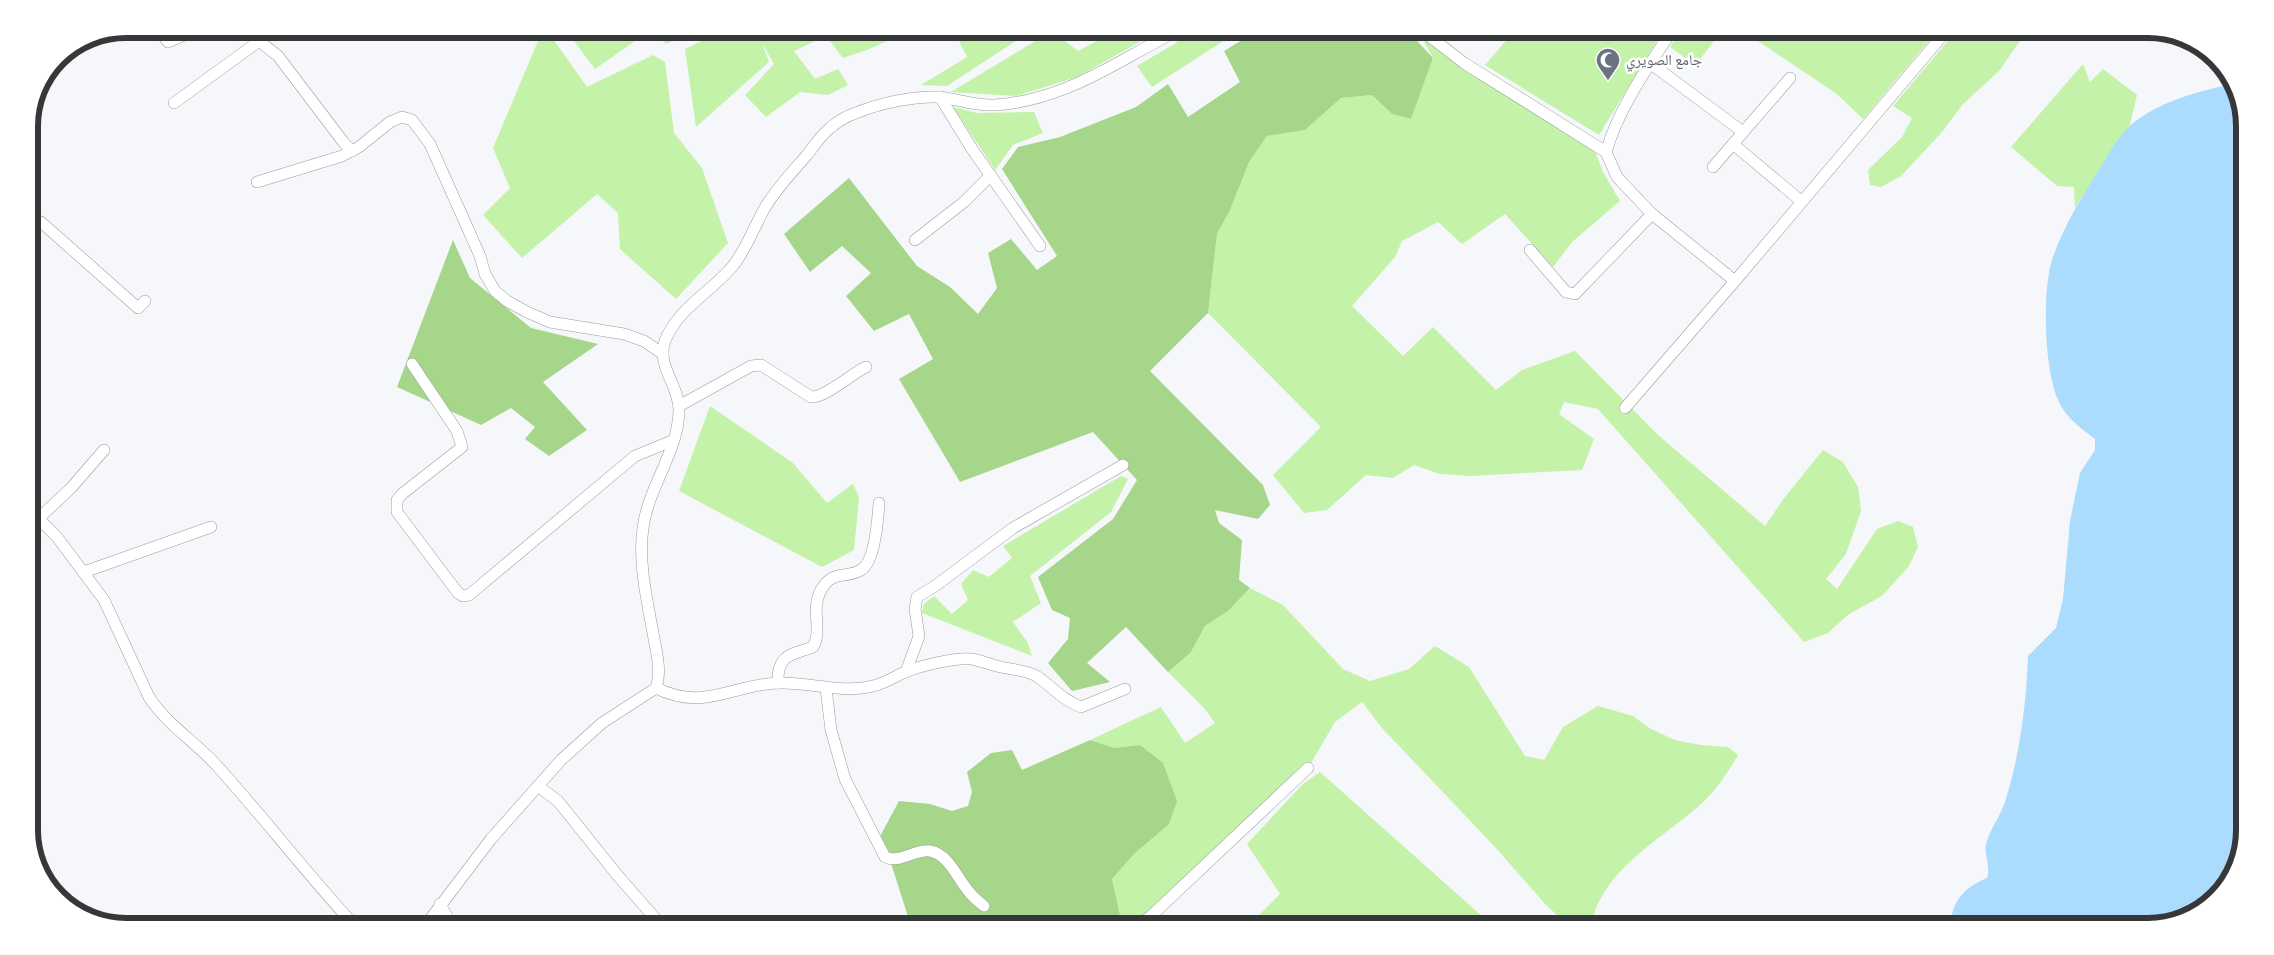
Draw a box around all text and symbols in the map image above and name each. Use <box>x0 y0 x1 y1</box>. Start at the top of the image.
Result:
mosque icon: جامع الصويري <box>1595 47 1621 81</box>
place label: جامع الصويري <box>1626 51 1703 72</box>

